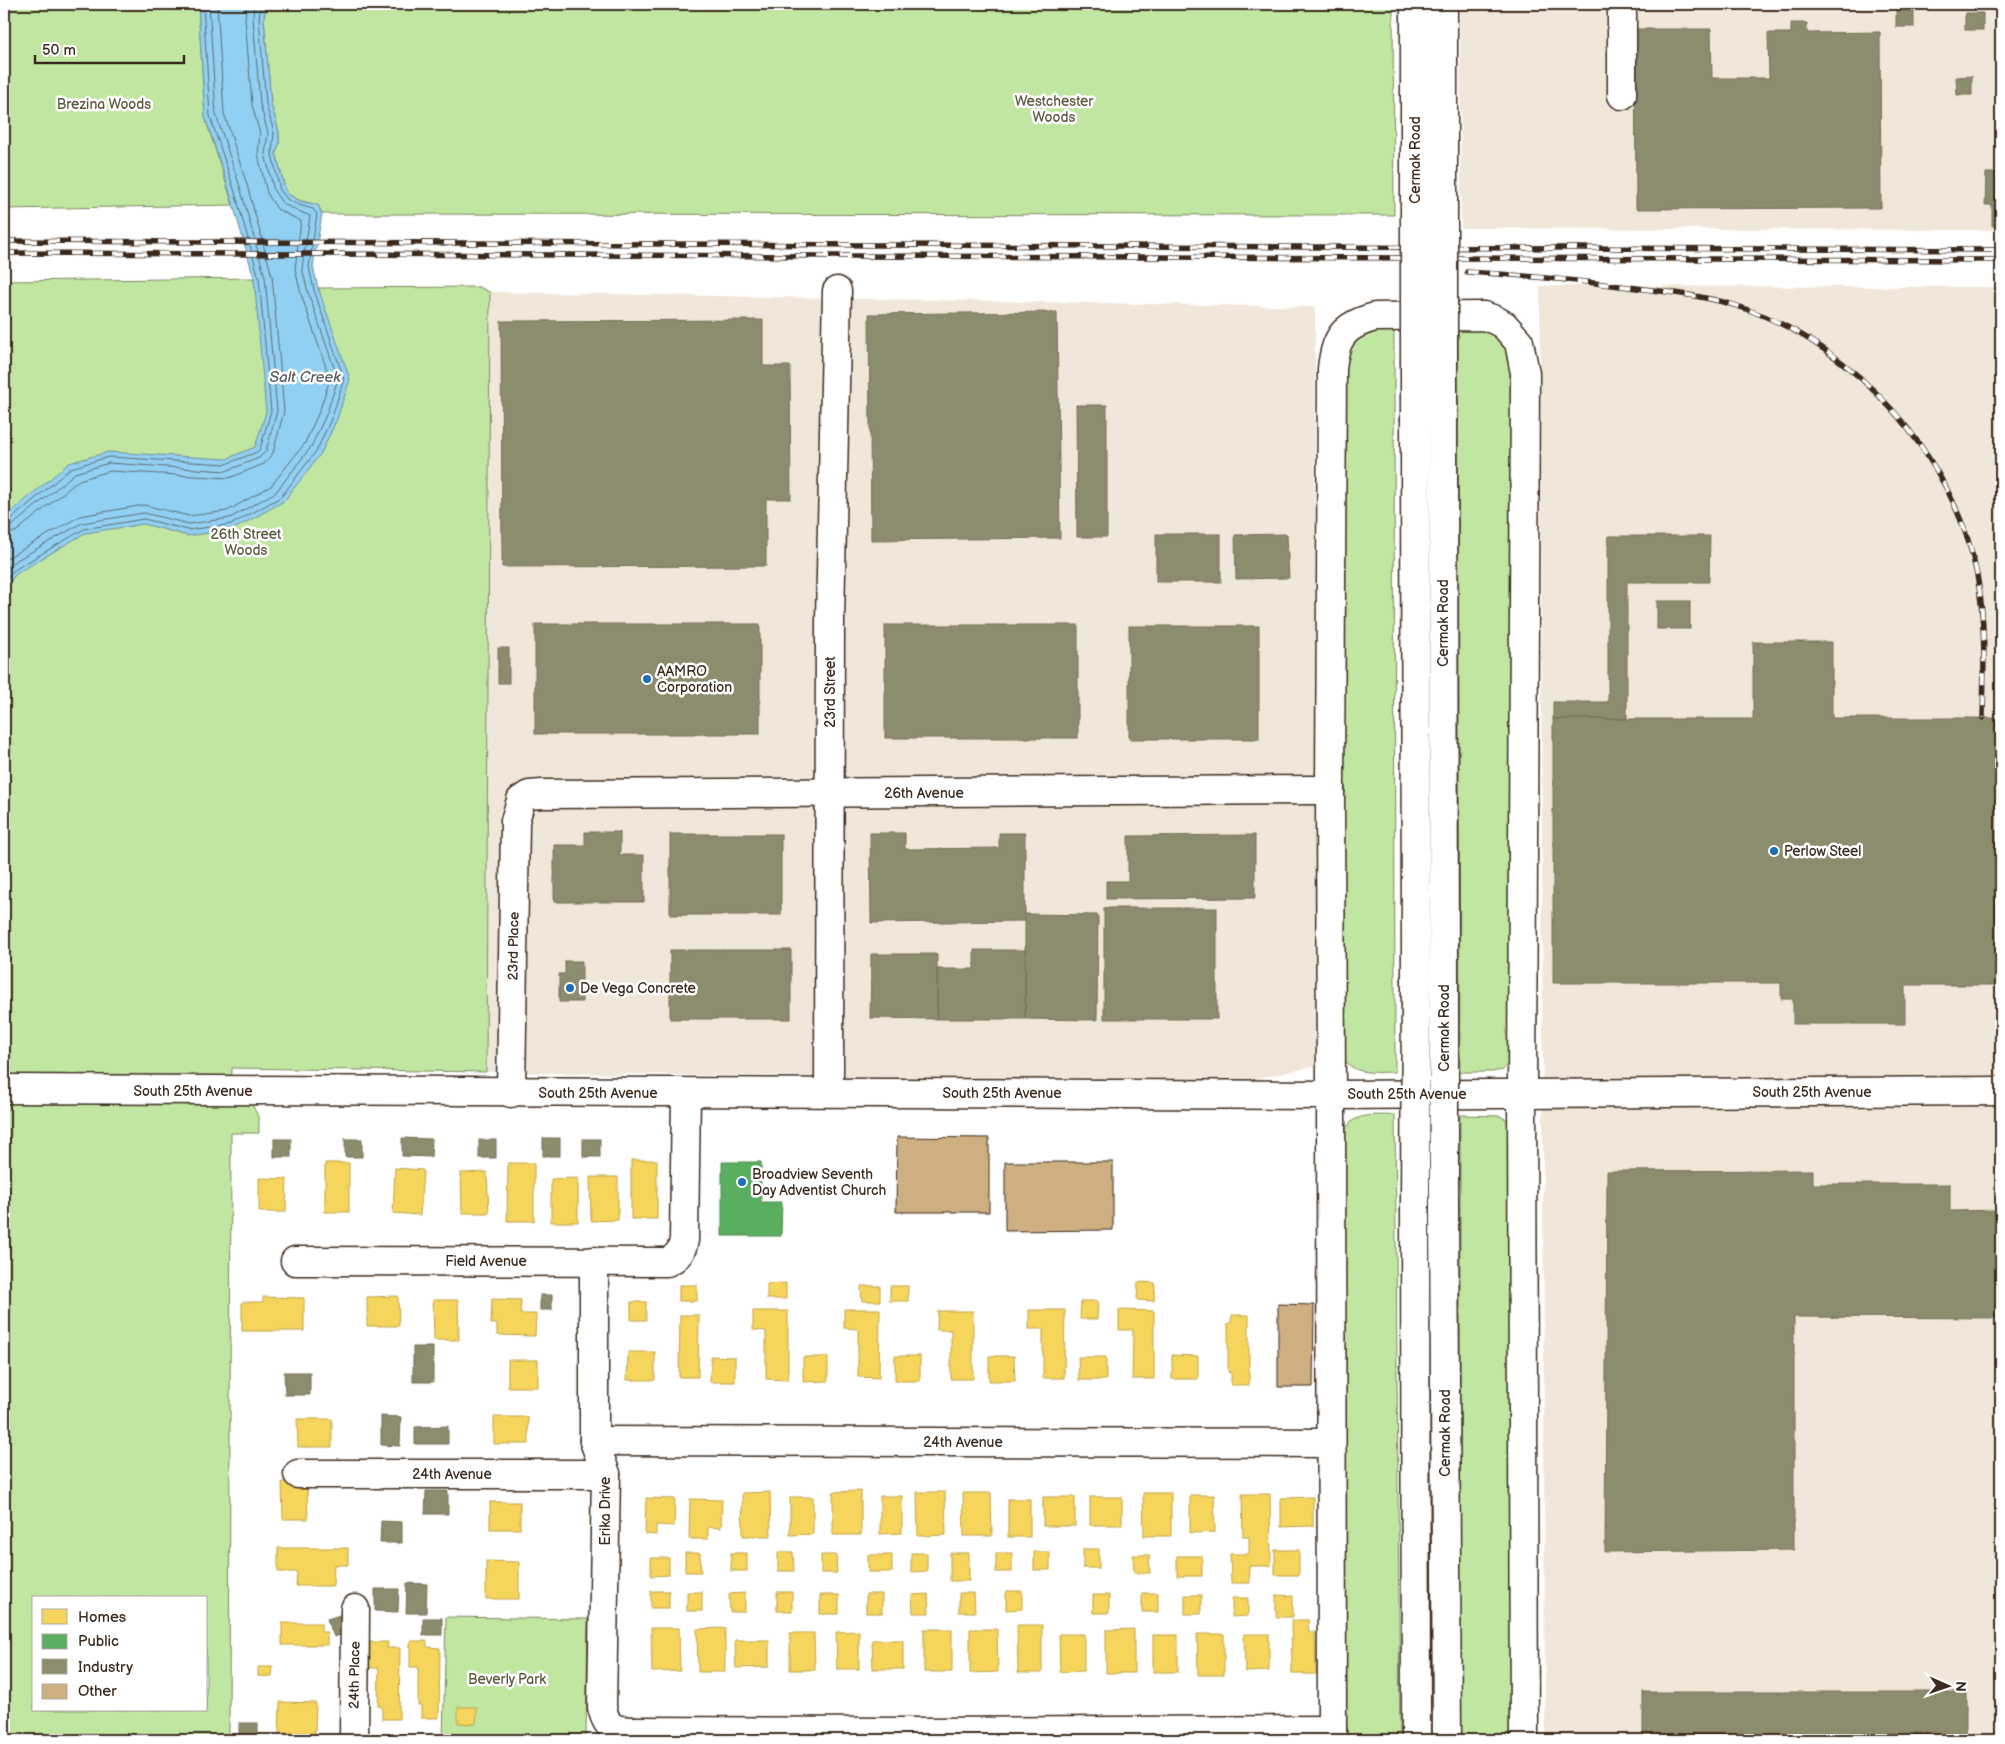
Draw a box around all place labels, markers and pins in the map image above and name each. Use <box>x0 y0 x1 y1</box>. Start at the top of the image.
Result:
place label: AAMRO Corporation <box>657 663 732 696</box>
marker: AAMRO Corporation <box>641 673 653 685</box>
place label: Perlow Steel <box>1784 843 1861 860</box>
marker: Perlow Steel <box>1768 845 1780 857</box>
place label: De Vega Concrete <box>580 980 696 997</box>
marker: De Vega Concrete <box>564 982 576 994</box>
place label: Broadview Seventh Day Adventist Church <box>752 1166 886 1199</box>
marker: Broadview Seventh Day Adventist Church <box>736 1176 748 1188</box>

